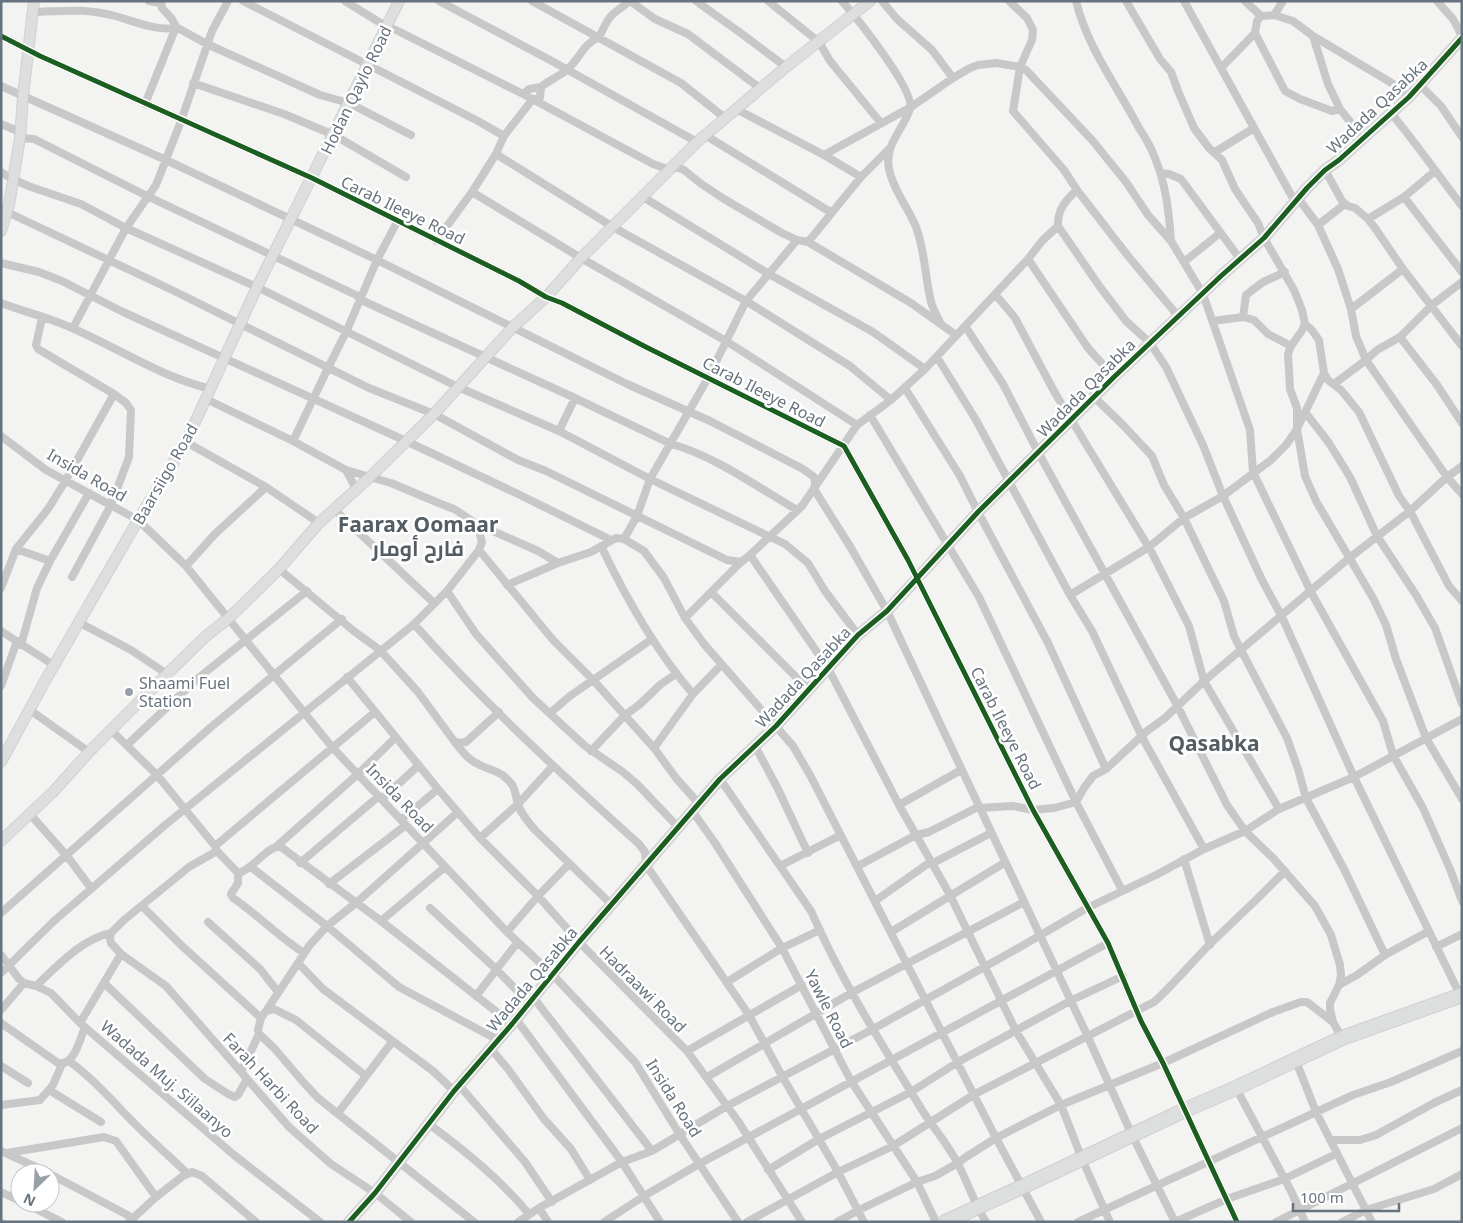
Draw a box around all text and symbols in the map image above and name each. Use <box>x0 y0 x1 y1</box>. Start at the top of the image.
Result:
street label: Hodan Qaylo Road <box>315 22 397 158</box>
street label: Wadada Qasabka <box>1322 53 1432 159</box>
street label: Carab Ileeye Road <box>337 170 469 250</box>
street label: Wadada Qasabka <box>1032 334 1140 442</box>
street label: Carab Ileeye Road <box>699 351 829 433</box>
street label: Baarsiigo Road <box>127 420 203 528</box>
street label: Insida Road <box>43 443 131 507</box>
district label: Faarax Oomaar فارح أومار <box>338 510 499 563</box>
street label: Wadada Qasabka <box>750 622 856 732</box>
street label: Carab Ileeye Road <box>965 663 1047 793</box>
place label: Shaami Fuel Station <box>139 672 230 712</box>
marker: Shaami Fuel Station <box>123 686 135 698</box>
district label: Qasabka <box>1168 729 1260 757</box>
street label: Insida Road <box>361 759 439 837</box>
street label: Wadada Qasabka <box>482 922 582 1036</box>
street label: Hadraawi Road <box>595 941 691 1037</box>
street label: Yawle Road <box>800 966 858 1052</box>
street label: Wadada Muj. Siilaanyo <box>96 1015 238 1143</box>
street label: Farah Harbi Road <box>218 1028 324 1138</box>
street label: Insida Road <box>641 1055 707 1141</box>
north arrow <box>10 1163 60 1213</box>
scale bar <box>1293 1180 1399 1212</box>
text: 100 m <box>1300 1187 1344 1207</box>
text: N <box>20 1189 38 1211</box>

